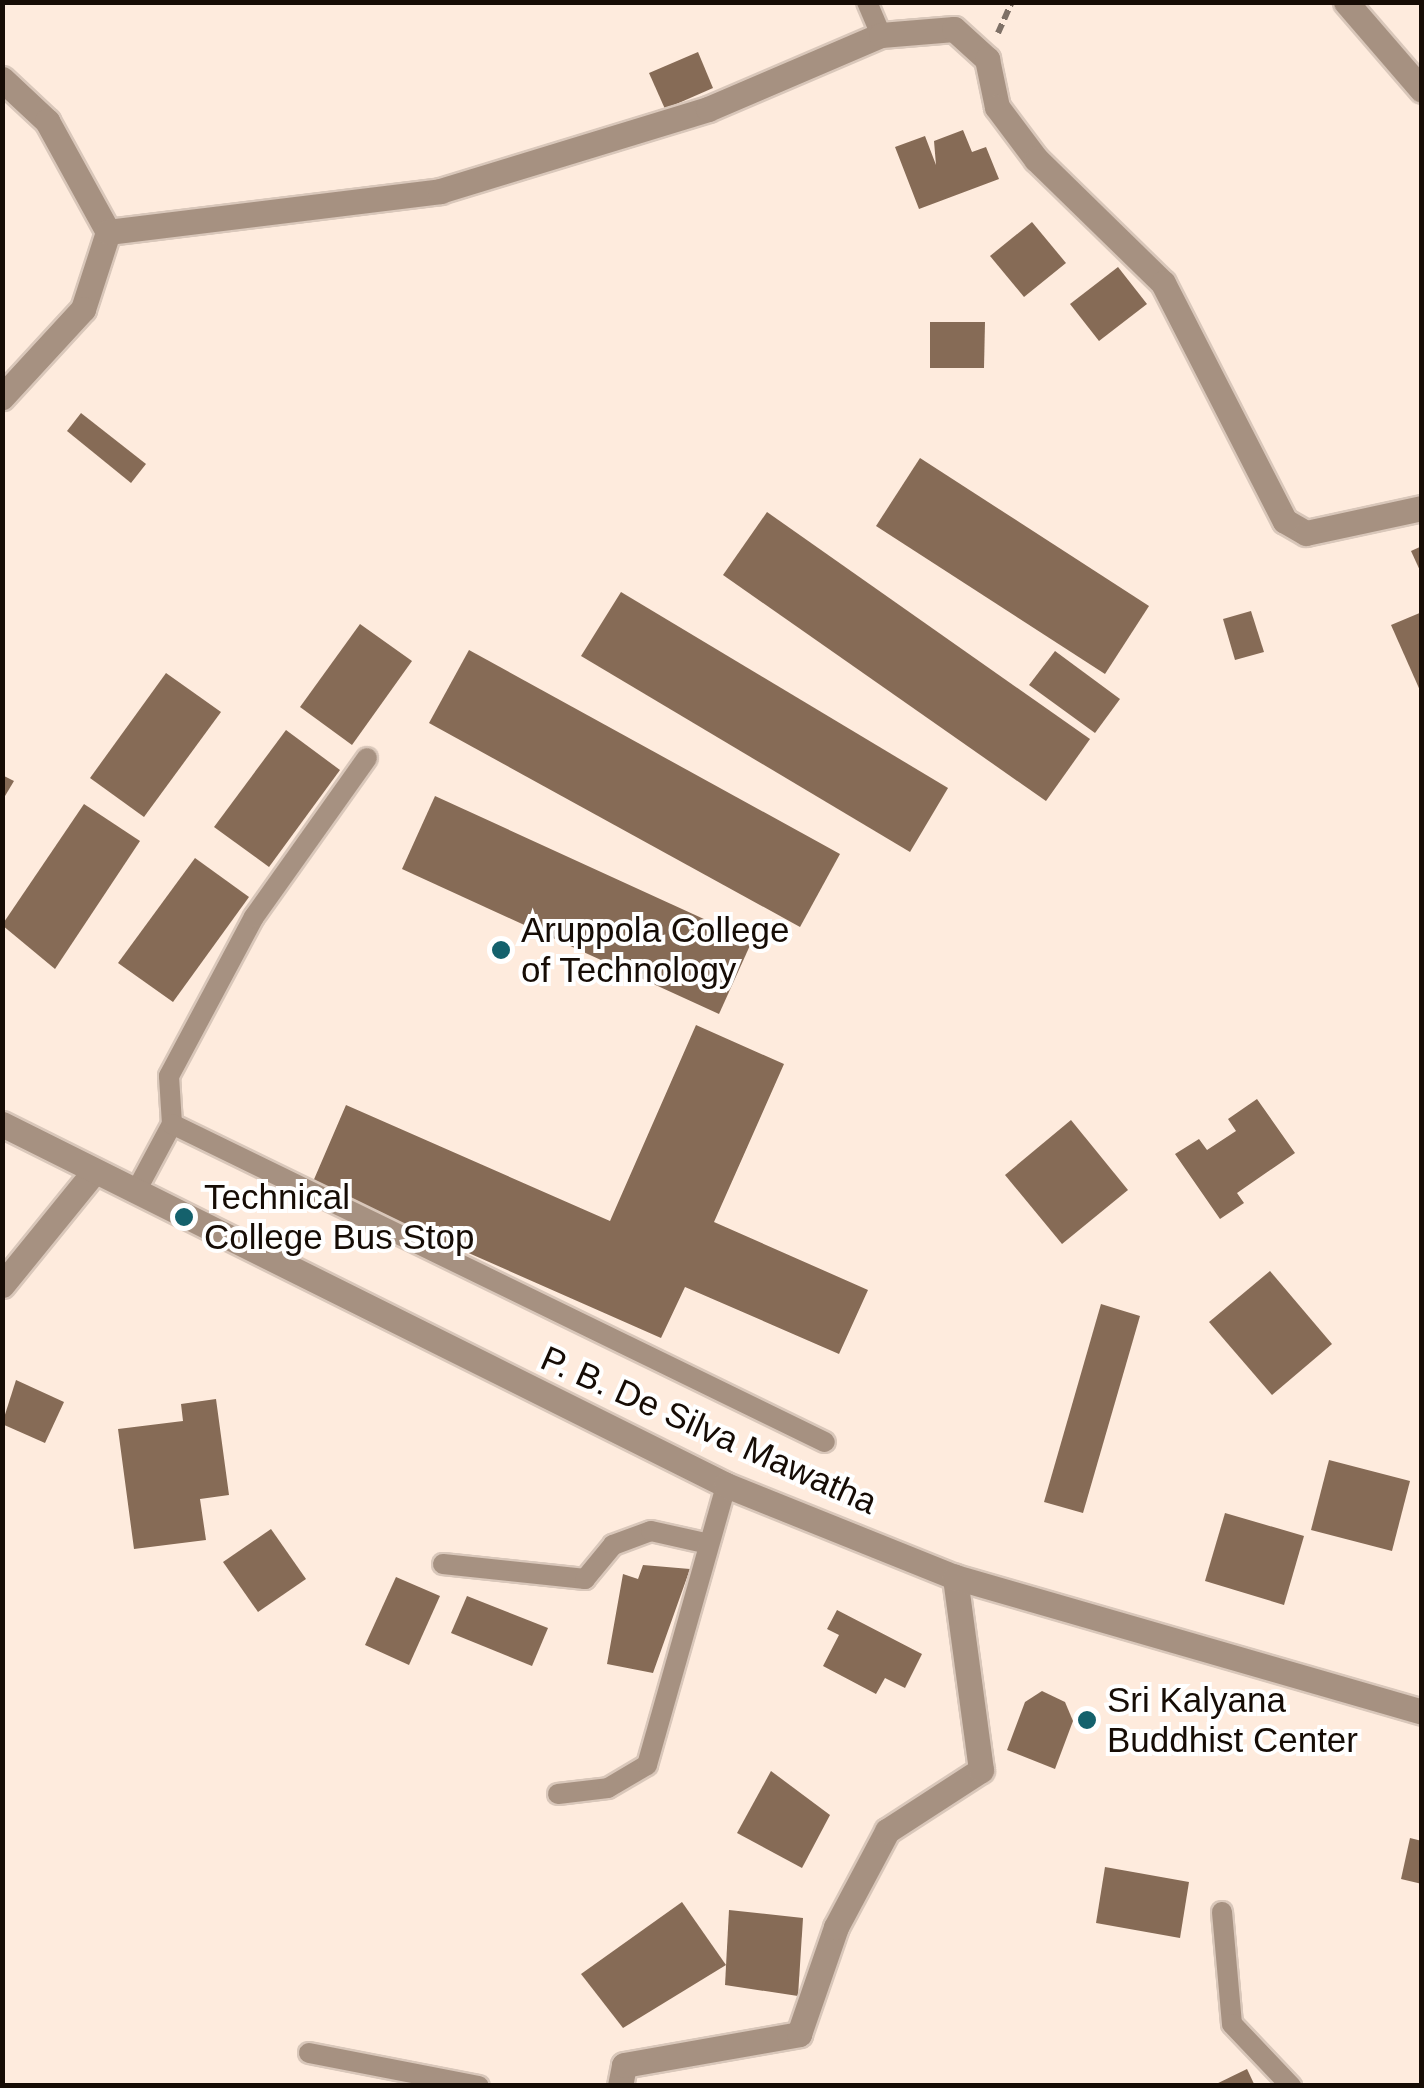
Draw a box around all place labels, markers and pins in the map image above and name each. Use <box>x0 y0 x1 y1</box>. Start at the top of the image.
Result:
place label: Aruppola College of Technology <box>521 909 790 991</box>
marker: Aruppola College of Technology <box>490 939 512 961</box>
place label: Technical College Bus Stop <box>204 1176 474 1258</box>
marker: Technical College Bus Stop <box>173 1206 195 1228</box>
place label: Sri Kalyana Buddhist Center <box>1107 1679 1358 1761</box>
marker: Sri Kalyana Buddhist Center <box>1076 1709 1098 1731</box>

